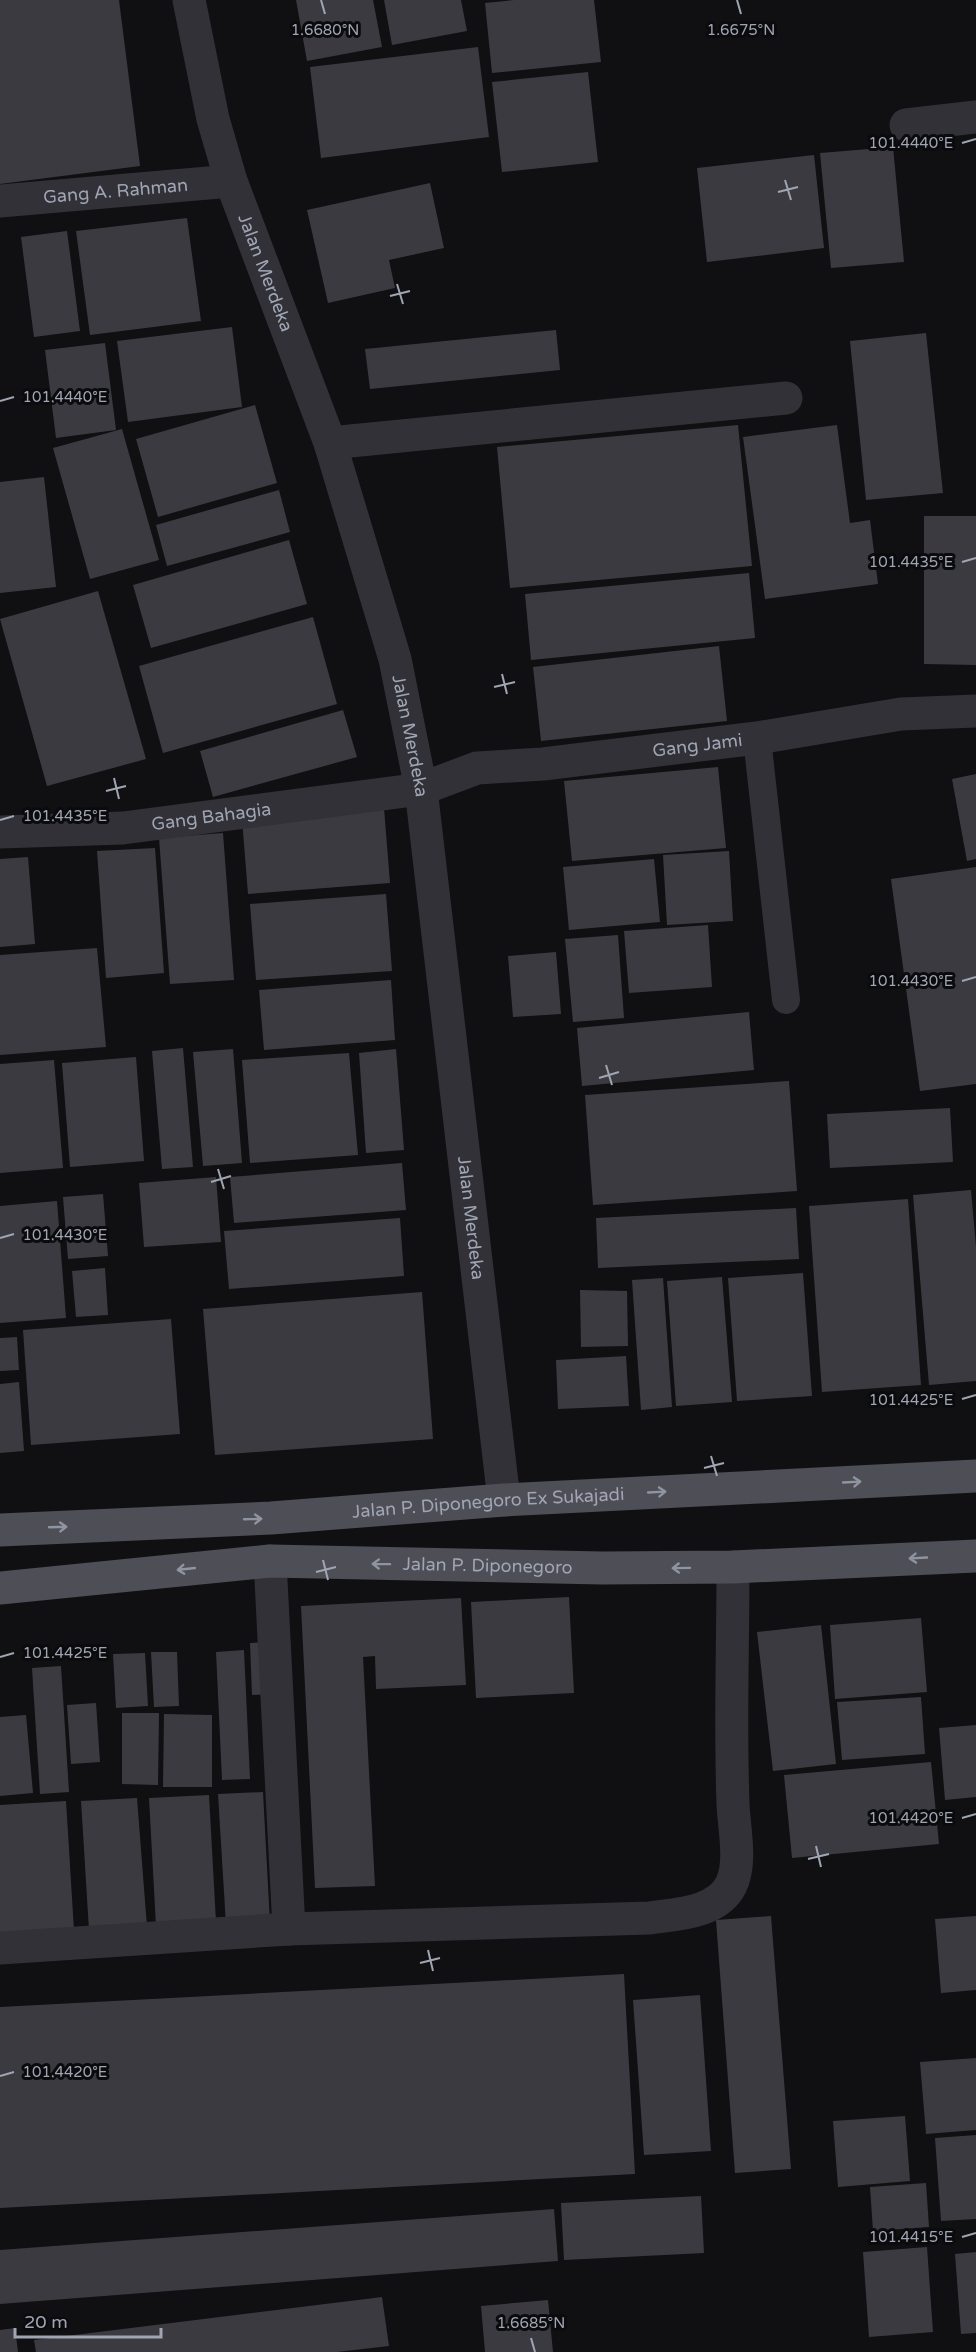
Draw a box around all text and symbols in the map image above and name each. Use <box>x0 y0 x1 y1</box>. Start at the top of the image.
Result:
text: 1.6680°N <box>291 21 359 39</box>
text: 1.6675°N <box>707 21 775 39</box>
text: 101.4440°E <box>869 134 953 152</box>
street label: Gang A. Rahman <box>42 174 189 208</box>
street label: Jalan Merdeka <box>233 211 298 335</box>
text: 101.4440°E <box>23 388 107 406</box>
text: 101.4435°E <box>869 553 953 571</box>
street label: Jalan Merdeka <box>387 673 433 798</box>
street label: Gang Jami <box>651 729 743 762</box>
street label: Gang Bahagia <box>150 798 272 835</box>
text: 101.4435°E <box>23 807 107 825</box>
text: 101.4430°E <box>869 972 953 990</box>
street label: Jalan Merdeka <box>453 1155 489 1281</box>
text: 101.4430°E <box>23 1226 107 1244</box>
text: 101.4425°E <box>869 1391 953 1409</box>
one-way arrow <box>842 1477 862 1488</box>
street label: Jalan P. Diponegoro Ex Sukajadi <box>351 1483 625 1523</box>
one-way arrow <box>647 1487 667 1498</box>
one-way arrow <box>243 1513 263 1525</box>
one-way arrow <box>48 1522 68 1533</box>
street label: Jalan P. Diponegoro <box>402 1553 573 1578</box>
one-way arrow <box>908 1553 928 1564</box>
one-way arrow <box>371 1558 391 1569</box>
one-way arrow <box>671 1562 691 1573</box>
one-way arrow <box>177 1564 197 1575</box>
text: 101.4425°E <box>23 1644 107 1662</box>
text: 101.4420°E <box>869 1809 953 1827</box>
text: 101.4420°E <box>23 2063 107 2081</box>
text: 101.4415°E <box>869 2228 953 2246</box>
scale bar <box>15 2301 160 2339</box>
text: 20 m <box>24 2311 68 2333</box>
text: 1.6685°N <box>497 2314 565 2332</box>

